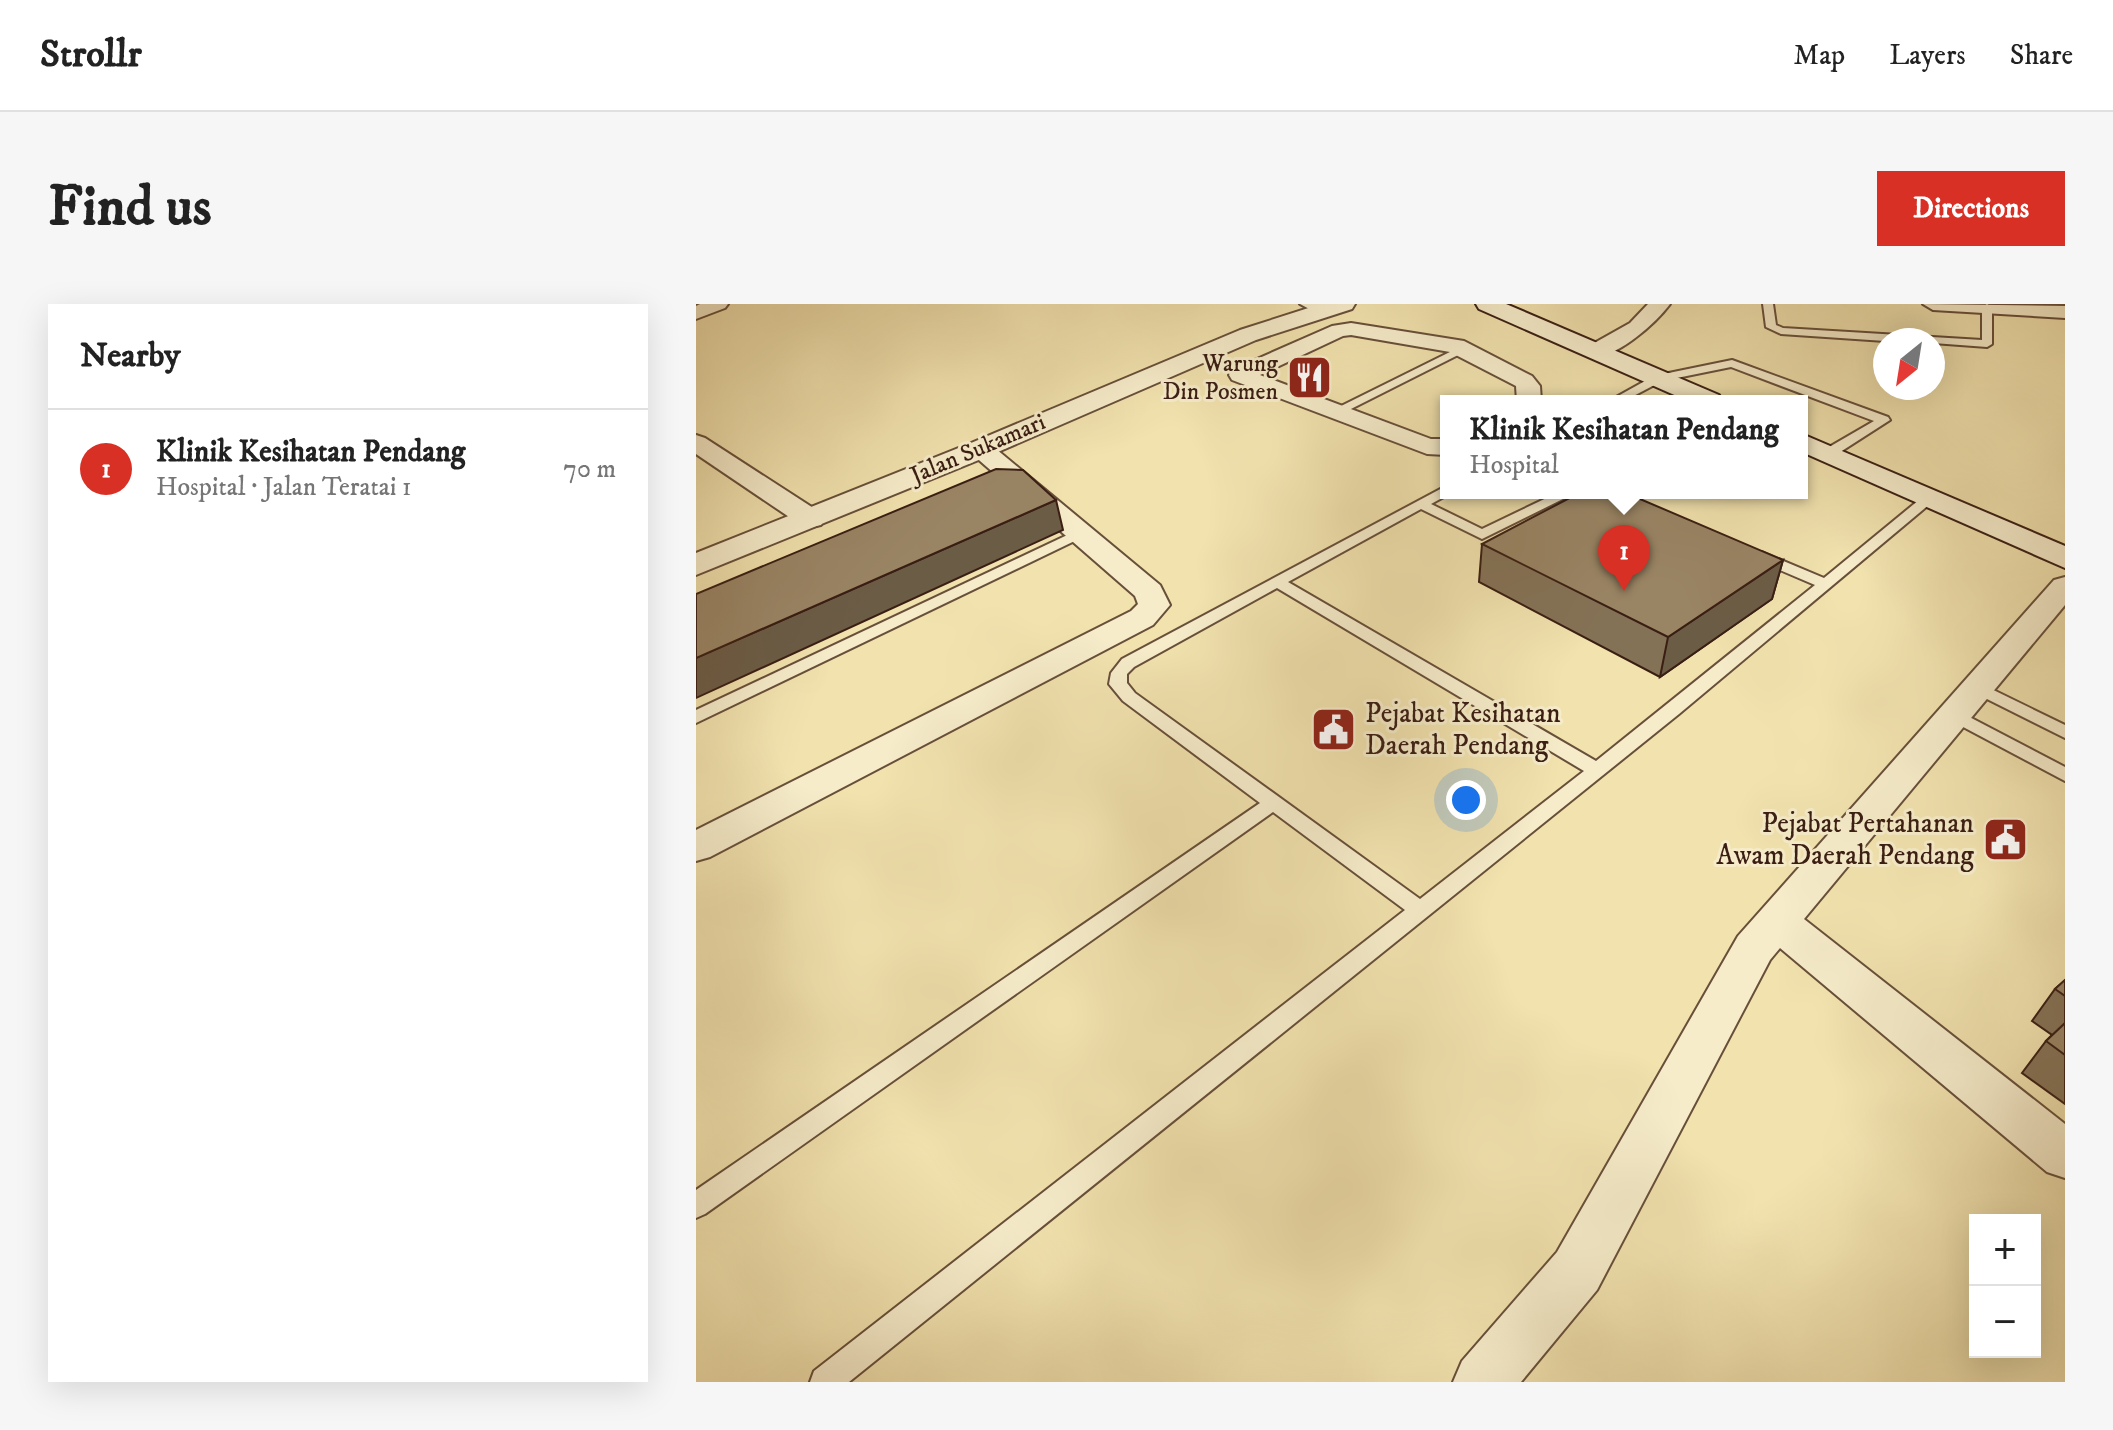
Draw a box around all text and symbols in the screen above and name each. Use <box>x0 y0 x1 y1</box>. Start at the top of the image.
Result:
text: Strollr <box>40 31 142 79</box>
text: Map <box>1794 38 1845 73</box>
text: Layers <box>1889 38 1966 73</box>
text: Share <box>2010 38 2073 73</box>
button: Directions <box>1877 171 2065 246</box>
text: Find us <box>48 173 212 243</box>
north arrow <box>1873 328 1945 400</box>
text: Nearby <box>80 335 181 377</box>
place label: Warung Din Posmen <box>1163 349 1278 407</box>
restaurant icon: Warung Din Posmen <box>1285 354 1333 402</box>
popup <box>1440 395 1808 499</box>
street label: Jalan Sukamari <box>904 407 1050 492</box>
text: Klinik Kesihatan Pendang <box>1469 412 1779 449</box>
text: Klinik Kesihatan Pendang <box>156 434 465 471</box>
text: Hospital <box>1469 449 1559 482</box>
text: 1 <box>101 453 111 486</box>
text: 70 m <box>563 453 616 486</box>
text: Hospital · Jalan Teratai 1 <box>156 471 412 504</box>
pin: 1 <box>1598 525 1650 591</box>
place label: Pejabat Kesihatan Daerah Pendang <box>1365 696 1561 763</box>
public building icon: Pejabat Kesihatan Daerah Pendang <box>1310 705 1358 753</box>
your location <box>1446 780 1486 820</box>
place label: Pejabat Pertahanan Awam Daerah Pendang <box>1716 806 1974 873</box>
public building icon: Pejabat Pertahanan Awam Daerah Pendang <box>1981 815 2029 863</box>
map controls <box>1969 1214 2041 1358</box>
button: + <box>1969 1214 2041 1286</box>
button: − <box>1969 1286 2041 1358</box>

